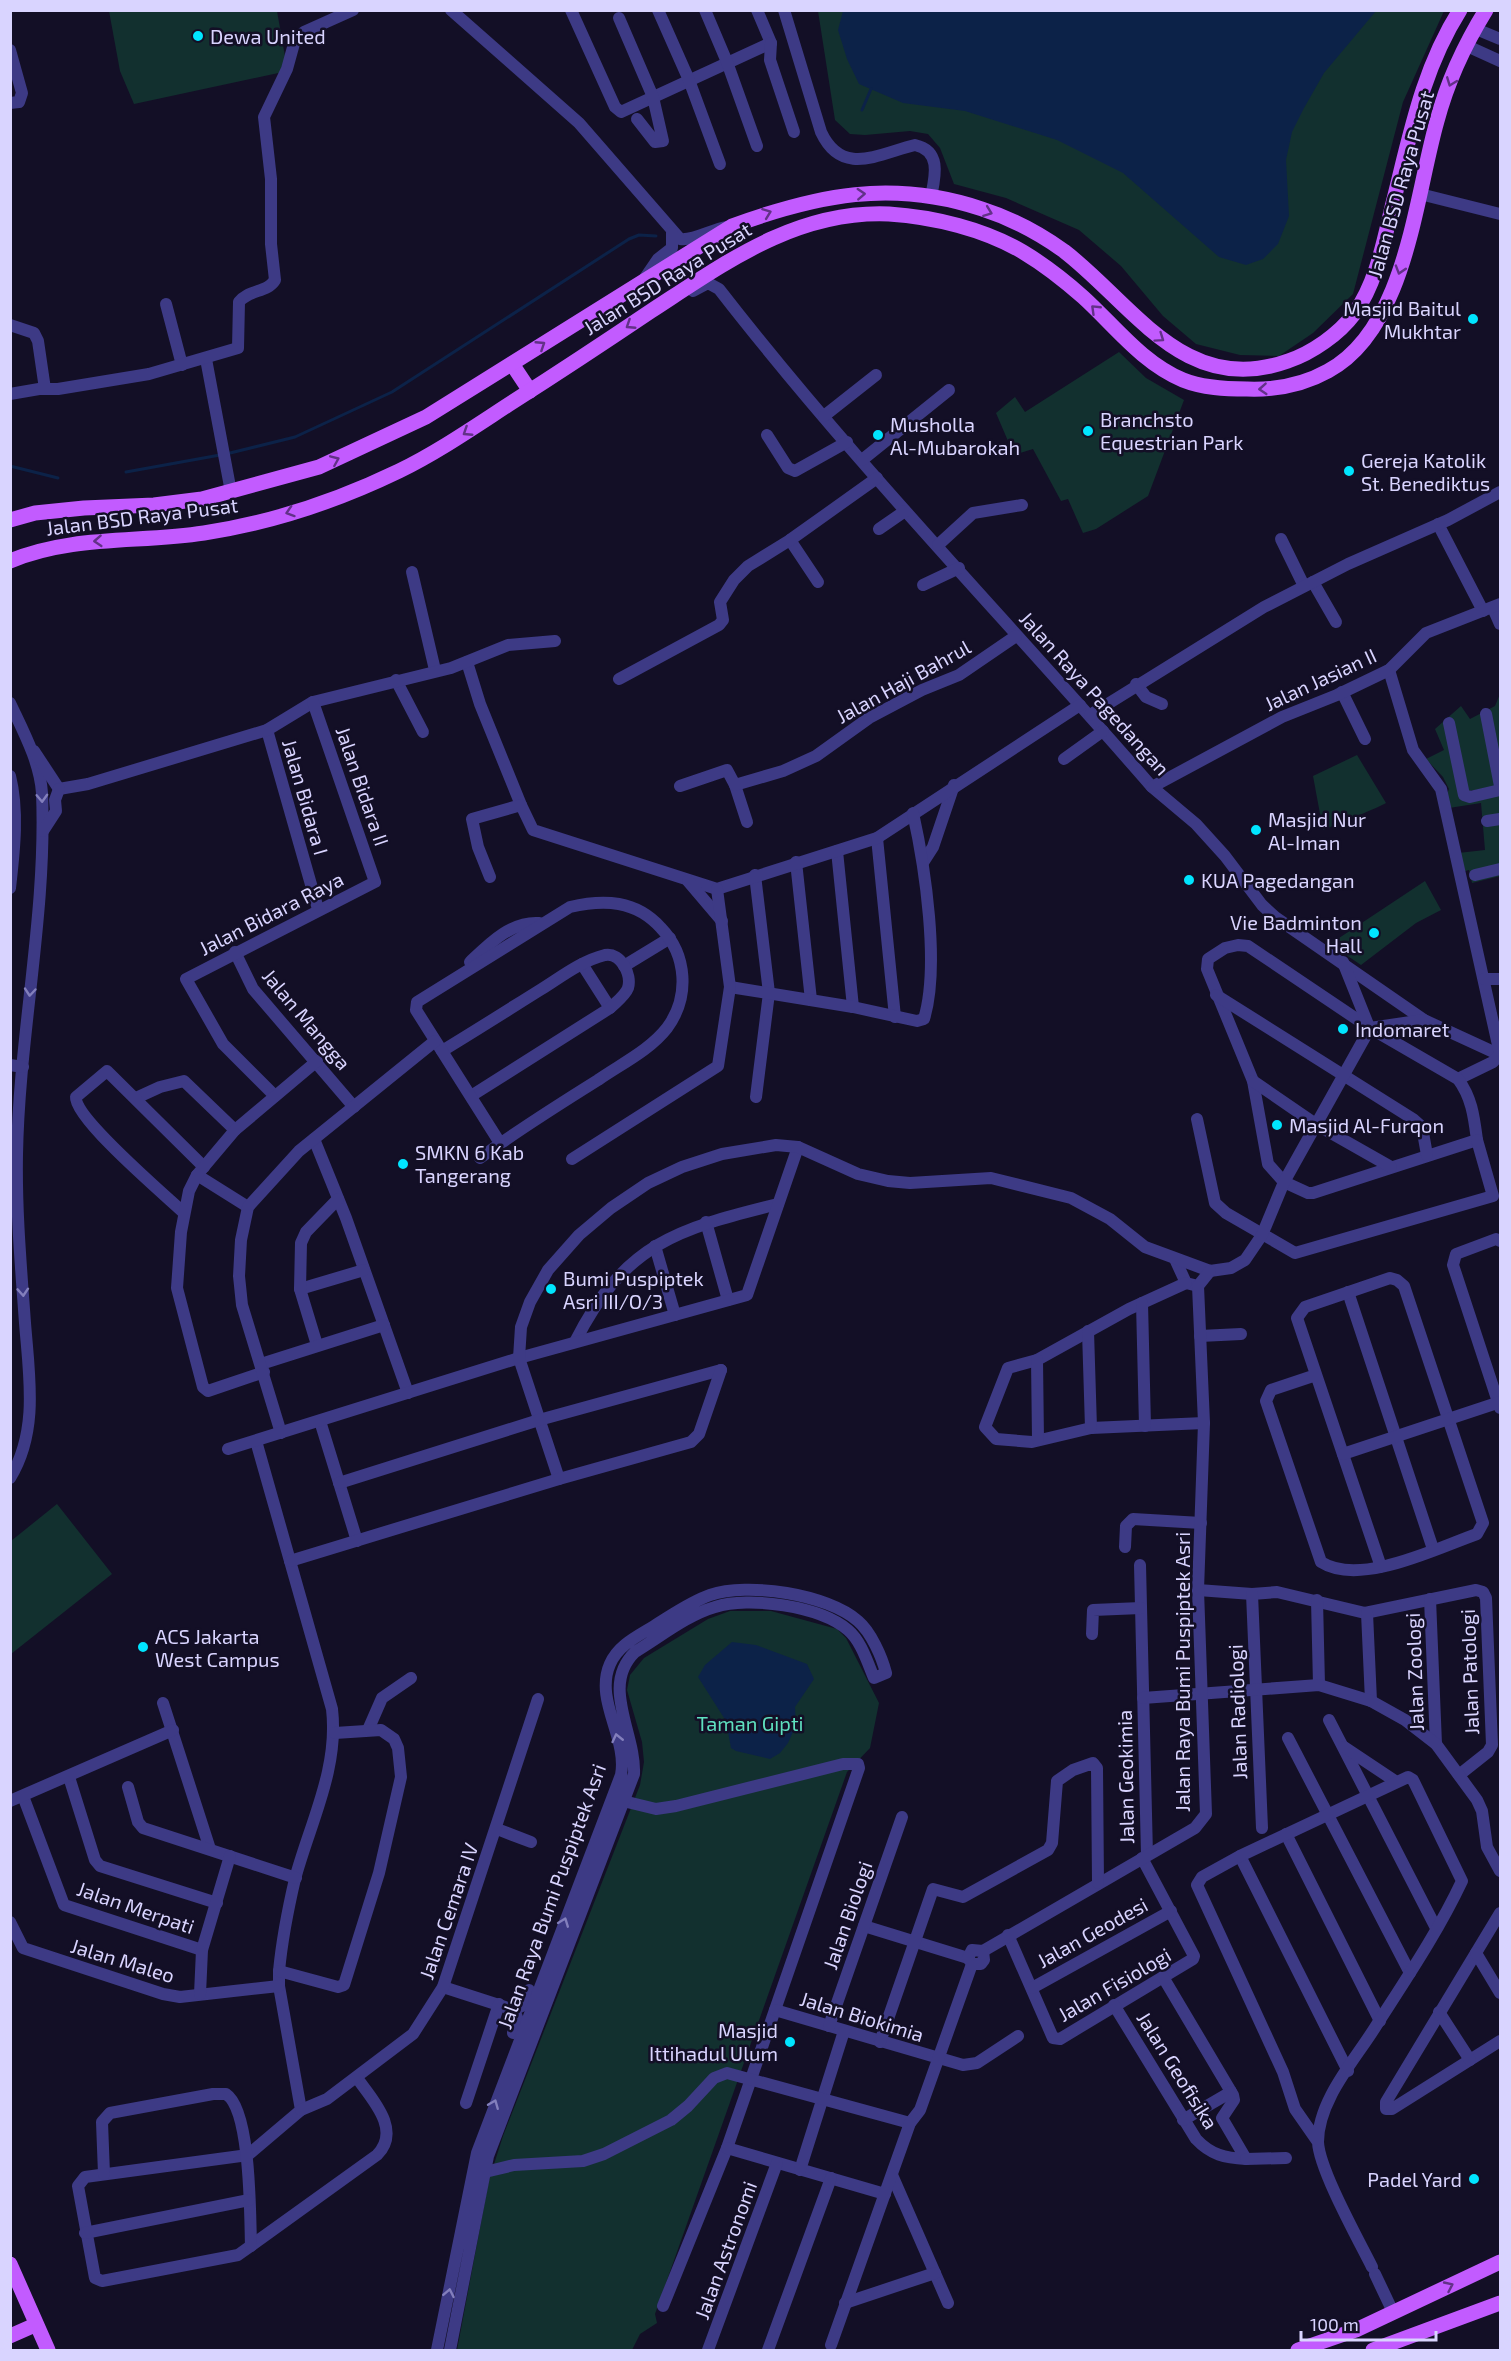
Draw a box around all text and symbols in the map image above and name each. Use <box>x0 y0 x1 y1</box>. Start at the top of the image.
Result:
place label: Dewa United <box>210 24 326 48</box>
marker: Dewa United <box>191 29 205 43</box>
one-way arrow <box>1446 76 1459 87</box>
street label: Jalan BSD Raya Pusat <box>1362 87 1438 280</box>
one-way arrow <box>856 187 865 200</box>
one-way arrow <box>982 204 993 217</box>
one-way arrow <box>761 208 772 220</box>
street label: Jalan BSD Raya Pusat <box>579 216 756 339</box>
one-way arrow <box>1395 264 1407 275</box>
place label: Masjid Baitul Mukhtar <box>1343 296 1461 343</box>
one-way arrow <box>1092 305 1102 316</box>
marker: Masjid Baitul Mukhtar <box>1466 312 1480 326</box>
one-way arrow <box>626 318 637 329</box>
one-way arrow <box>1153 331 1164 342</box>
one-way arrow <box>535 341 546 352</box>
one-way arrow <box>1258 382 1268 395</box>
place label: Branchsto Equestrian Park <box>1100 407 1243 454</box>
place label: Musholla Al-Mubarokah <box>890 412 1020 459</box>
marker: Branchsto Equestrian Park <box>1081 424 1095 438</box>
one-way arrow <box>463 425 474 436</box>
marker: Musholla Al-Mubarokah <box>871 428 885 442</box>
place label: Gereja Katolik St. Benediktus <box>1361 448 1490 495</box>
one-way arrow <box>328 455 339 467</box>
marker: Gereja Katolik St. Benediktus <box>1342 464 1356 478</box>
street label: Jalan BSD Raya Pusat <box>45 492 240 540</box>
one-way arrow <box>285 505 296 517</box>
one-way arrow <box>93 534 102 547</box>
street label: Jalan Raya Pagedangan <box>1015 606 1175 780</box>
street label: Jalan Haji Bahrul <box>832 634 974 728</box>
street label: Jalan Jasian II <box>1260 643 1380 715</box>
street label: Jalan Bidara II <box>331 723 395 849</box>
street label: Jalan Bidara I <box>278 736 334 858</box>
one-way arrow <box>35 793 48 802</box>
place label: Masjid Nur Al-Iman <box>1268 807 1366 854</box>
marker: Masjid Nur Al-Iman <box>1249 823 1263 837</box>
street label: Jalan Bidara Raya <box>195 866 347 960</box>
place label: KUA Pagedangan <box>1201 868 1355 892</box>
marker: KUA Pagedangan <box>1182 873 1196 887</box>
place label: Vie Badminton Hall <box>1230 910 1362 957</box>
marker: Vie Badminton Hall <box>1367 926 1381 940</box>
street label: Jalan Mangga <box>258 964 356 1074</box>
one-way arrow <box>24 988 37 997</box>
place label: Indomaret <box>1355 1017 1450 1041</box>
marker: Indomaret <box>1336 1022 1350 1036</box>
place label: Masjid Al-Furqon <box>1289 1113 1444 1137</box>
marker: Masjid Al-Furqon <box>1270 1118 1284 1132</box>
place label: SMKN 6 Kab Tangerang <box>415 1140 524 1187</box>
marker: SMKN 6 Kab Tangerang <box>396 1157 410 1171</box>
place label: Bumi Puspiptek Asri III/O/3 <box>563 1266 704 1313</box>
marker: Bumi Puspiptek Asri III/O/3 <box>544 1282 558 1296</box>
one-way arrow <box>16 1287 29 1296</box>
street label: Jalan Raya Bumi Puspiptek Asri <box>1170 1532 1194 1812</box>
street label: Jalan Patologi <box>1455 1609 1483 1735</box>
street label: Jalan Zoologi <box>1400 1612 1428 1732</box>
place label: ACS Jakarta West Campus <box>155 1624 280 1671</box>
marker: ACS Jakarta West Campus <box>136 1640 150 1654</box>
street label: Jalan Radiologi <box>1223 1644 1251 1780</box>
street label: Jalan Geokimia <box>1112 1710 1138 1844</box>
park label: Taman Gipti <box>697 1711 803 1735</box>
one-way arrow <box>611 1734 624 1744</box>
street label: Jalan Raya Bumi Puspiptek Asri <box>492 1760 610 2032</box>
street label: Jalan Cemara IV <box>413 1840 483 1982</box>
street label: Jalan Biologi <box>817 1858 877 1972</box>
street label: Jalan Merpati <box>74 1876 198 1938</box>
street label: Jalan Geodesi <box>1032 1892 1152 1972</box>
one-way arrow <box>557 1917 569 1928</box>
street label: Jalan Maleo <box>68 1933 178 1987</box>
street label: Jalan Fisiologi <box>1053 1942 1175 2026</box>
street label: Jalan Biokimia <box>797 1986 927 2046</box>
street label: Jalan Geofisika <box>1132 2007 1224 2133</box>
place label: Masjid Ittihadul Ulum <box>649 2018 778 2065</box>
marker: Masjid Ittihadul Ulum <box>783 2035 797 2049</box>
one-way arrow <box>487 2099 499 2110</box>
place label: Padel Yard <box>1367 2167 1462 2191</box>
marker: Padel Yard <box>1467 2172 1481 2186</box>
street label: Jalan Astronomi <box>689 2178 761 2322</box>
one-way arrow <box>1442 2282 1453 2294</box>
one-way arrow <box>442 2288 455 2298</box>
scale bar <box>1301 2304 1436 2342</box>
text: 100 m <box>1310 2313 1359 2335</box>

